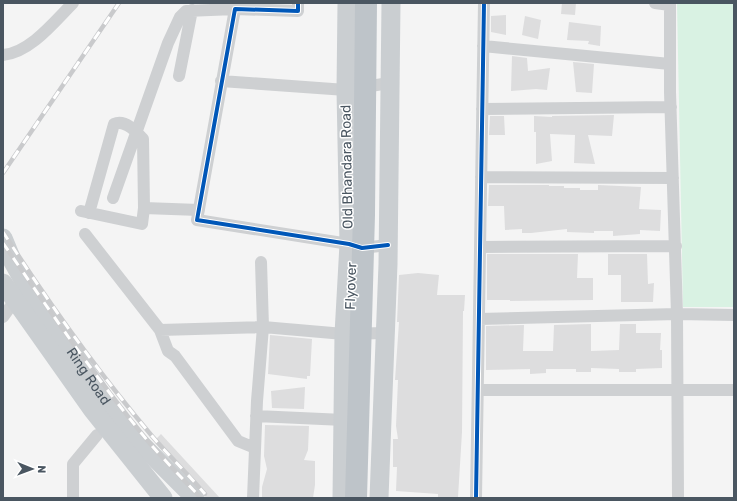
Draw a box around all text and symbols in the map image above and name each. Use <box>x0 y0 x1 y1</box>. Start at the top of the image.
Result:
street label: Old Bhandara Road <box>337 105 357 229</box>
street label: Flyover <box>342 261 360 310</box>
street label: Ring Road <box>63 344 114 408</box>
north arrow <box>12 449 52 489</box>
text: N <box>35 465 48 473</box>

